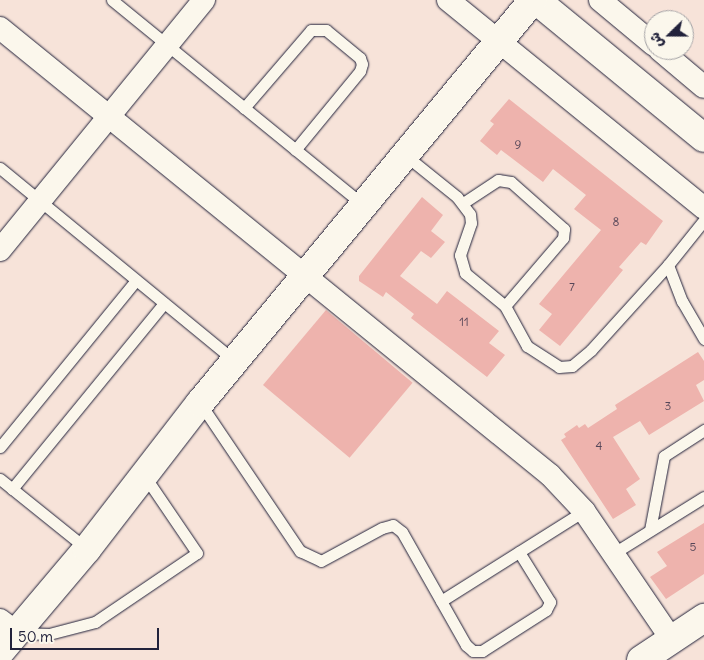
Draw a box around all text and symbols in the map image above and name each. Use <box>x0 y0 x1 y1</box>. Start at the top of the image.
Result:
north arrow <box>644 10 694 60</box>
text: ش <box>645 30 667 51</box>
house number: 9 <box>515 138 521 152</box>
house number: 8 <box>613 215 619 229</box>
house number: 7 <box>569 280 575 294</box>
house number: 11 <box>459 315 469 329</box>
house number: 3 <box>665 399 671 413</box>
house number: 4 <box>596 439 602 453</box>
house number: 5 <box>690 540 696 554</box>
scale bar <box>12 618 161 650</box>
text: 50 m <box>18 627 53 646</box>

